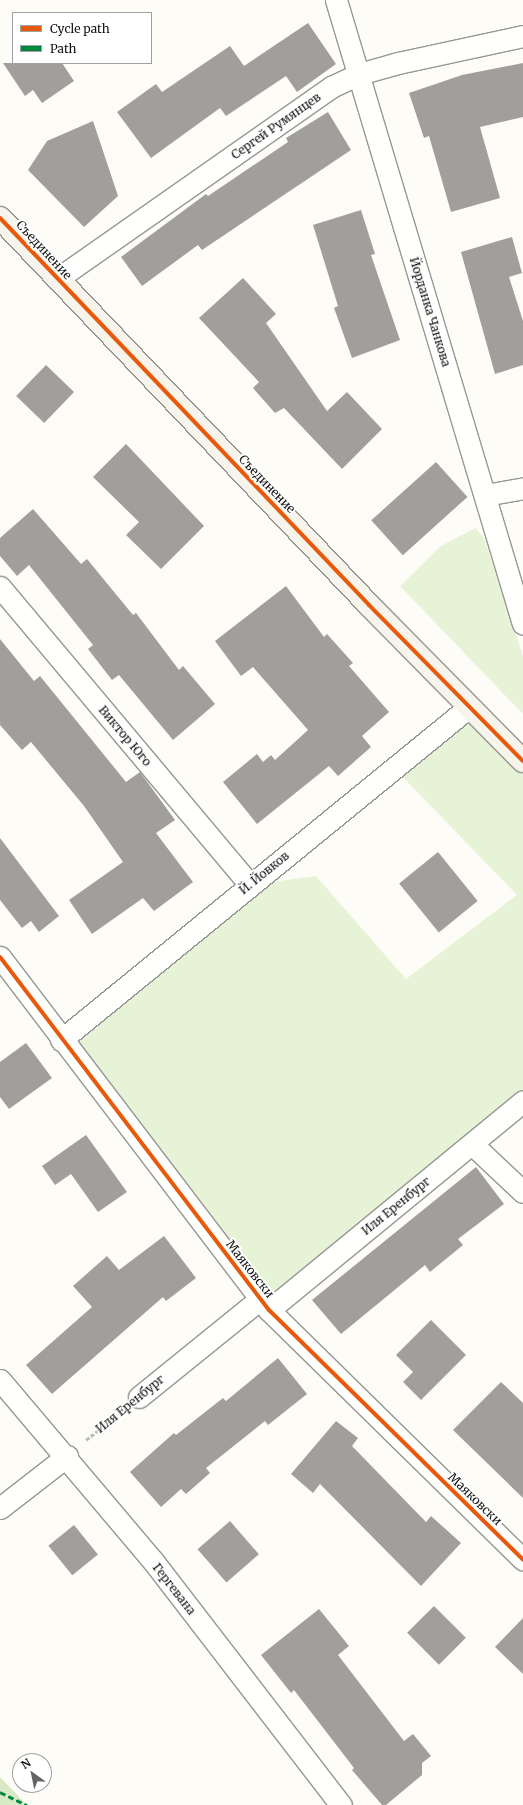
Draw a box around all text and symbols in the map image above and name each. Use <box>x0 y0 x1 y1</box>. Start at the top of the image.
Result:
legend <box>12 12 152 64</box>
text: Cycle path <box>50 21 110 36</box>
text: Path <box>50 41 76 56</box>
street label: Сергей Румянцев <box>229 90 323 162</box>
street label: Съединение <box>13 218 75 282</box>
street label: Йорданка Чанкова <box>406 256 454 368</box>
street label: Съединение <box>236 452 298 516</box>
street label: Виктор Юго <box>96 703 154 769</box>
street label: Й. Йовков <box>236 849 292 897</box>
street label: Иля Еренбург <box>359 1174 433 1238</box>
street label: Маяковски <box>223 1237 277 1301</box>
street label: Иля Еренбург <box>93 1372 167 1436</box>
street label: Маяковски <box>445 1470 505 1528</box>
street label: Гергевана <box>149 1560 199 1618</box>
north arrow <box>12 1753 52 1793</box>
text: N <box>19 1756 33 1772</box>

